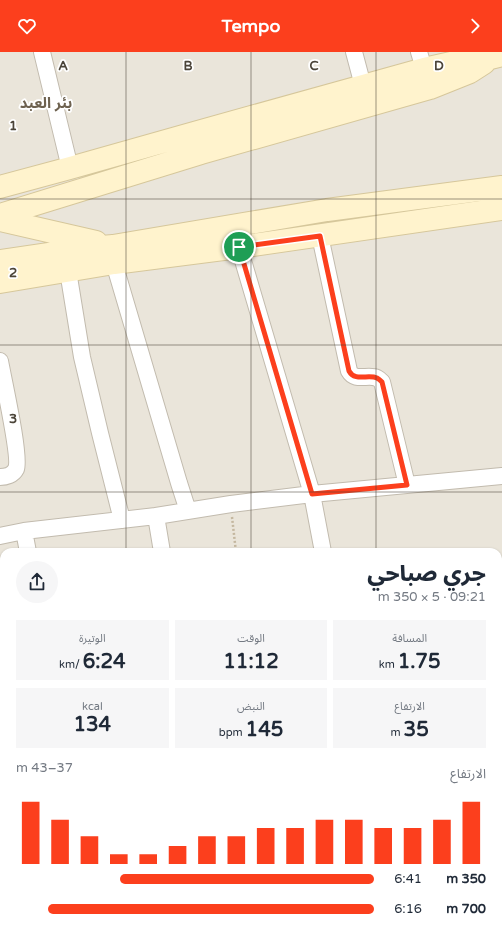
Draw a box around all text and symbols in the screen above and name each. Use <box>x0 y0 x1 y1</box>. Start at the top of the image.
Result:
icon: heart <box>16 15 38 37</box>
text: Tempo <box>222 15 280 37</box>
icon: forward <box>464 15 486 37</box>
text: A <box>58 58 68 74</box>
text: B <box>183 58 193 74</box>
text: C <box>309 58 319 74</box>
text: D <box>434 58 444 74</box>
district label: بئر العبد <box>20 94 72 112</box>
text: 1 <box>9 118 17 134</box>
pin <box>222 230 256 264</box>
icon: arrive <box>228 236 250 258</box>
text: 2 <box>9 265 17 281</box>
text: 3 <box>9 411 17 427</box>
button: share <box>16 561 58 603</box>
text: جري صباحي <box>367 561 486 587</box>
text: 09:21 · 5 × 350 m <box>378 589 486 605</box>
text: الوتيرة <box>79 632 106 645</box>
text: الوقت <box>237 632 265 645</box>
text: المسافة <box>392 632 427 645</box>
text: 6:24 <box>83 650 126 674</box>
text: 11:12 <box>223 650 279 674</box>
text: 1.75 <box>398 650 441 674</box>
text: /km <box>59 658 83 671</box>
text: km <box>379 658 398 671</box>
text: kcal <box>82 700 103 713</box>
text: النبض <box>237 700 265 713</box>
text: الارتفاع <box>395 700 425 713</box>
text: 134 <box>73 713 111 737</box>
text: 145 <box>246 718 283 742</box>
text: 35 <box>404 718 429 742</box>
text: bpm <box>219 726 246 739</box>
text: m <box>391 726 404 739</box>
text: 37–43 m <box>16 760 73 776</box>
text: الارتفاع <box>450 766 486 782</box>
text: 6:41 <box>394 871 422 887</box>
text: 350 m <box>446 871 486 887</box>
text: 6:16 <box>394 901 422 917</box>
text: 700 m <box>446 901 486 917</box>

